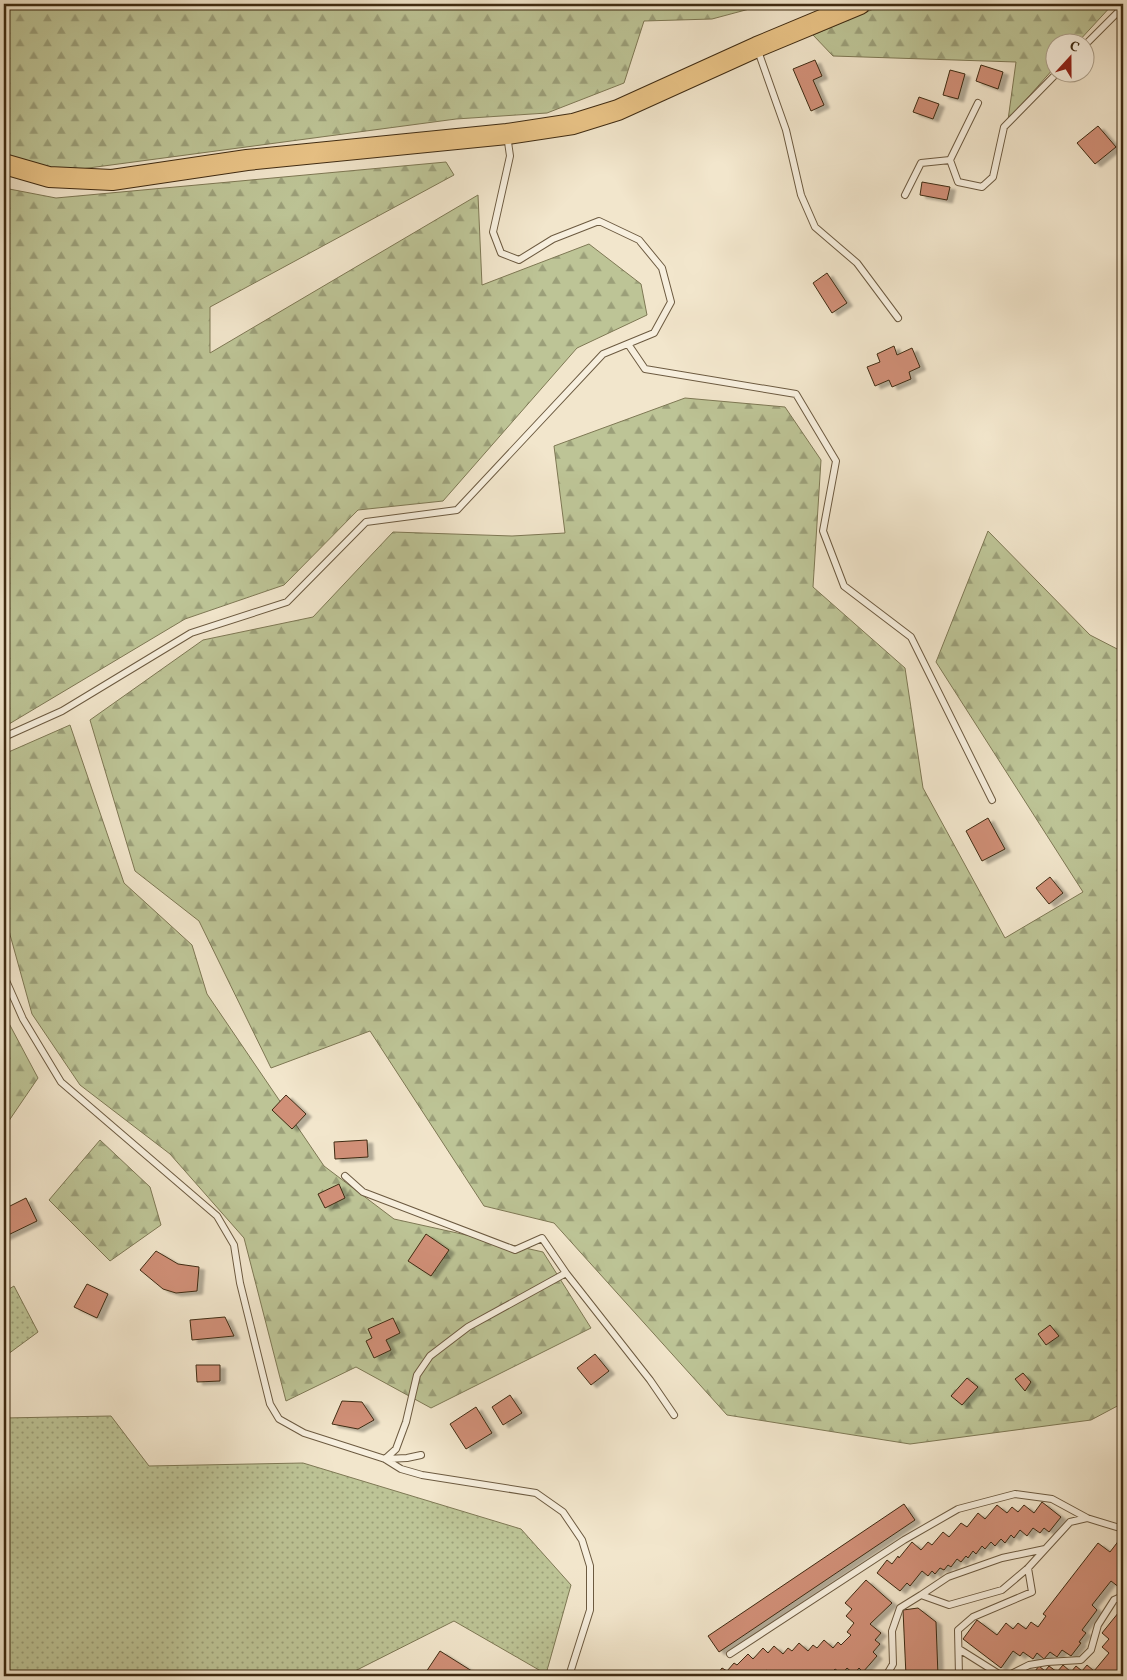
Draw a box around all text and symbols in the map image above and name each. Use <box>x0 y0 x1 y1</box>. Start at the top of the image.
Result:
north arrow <box>1044 32 1094 82</box>
text: С <box>1067 37 1082 58</box>

